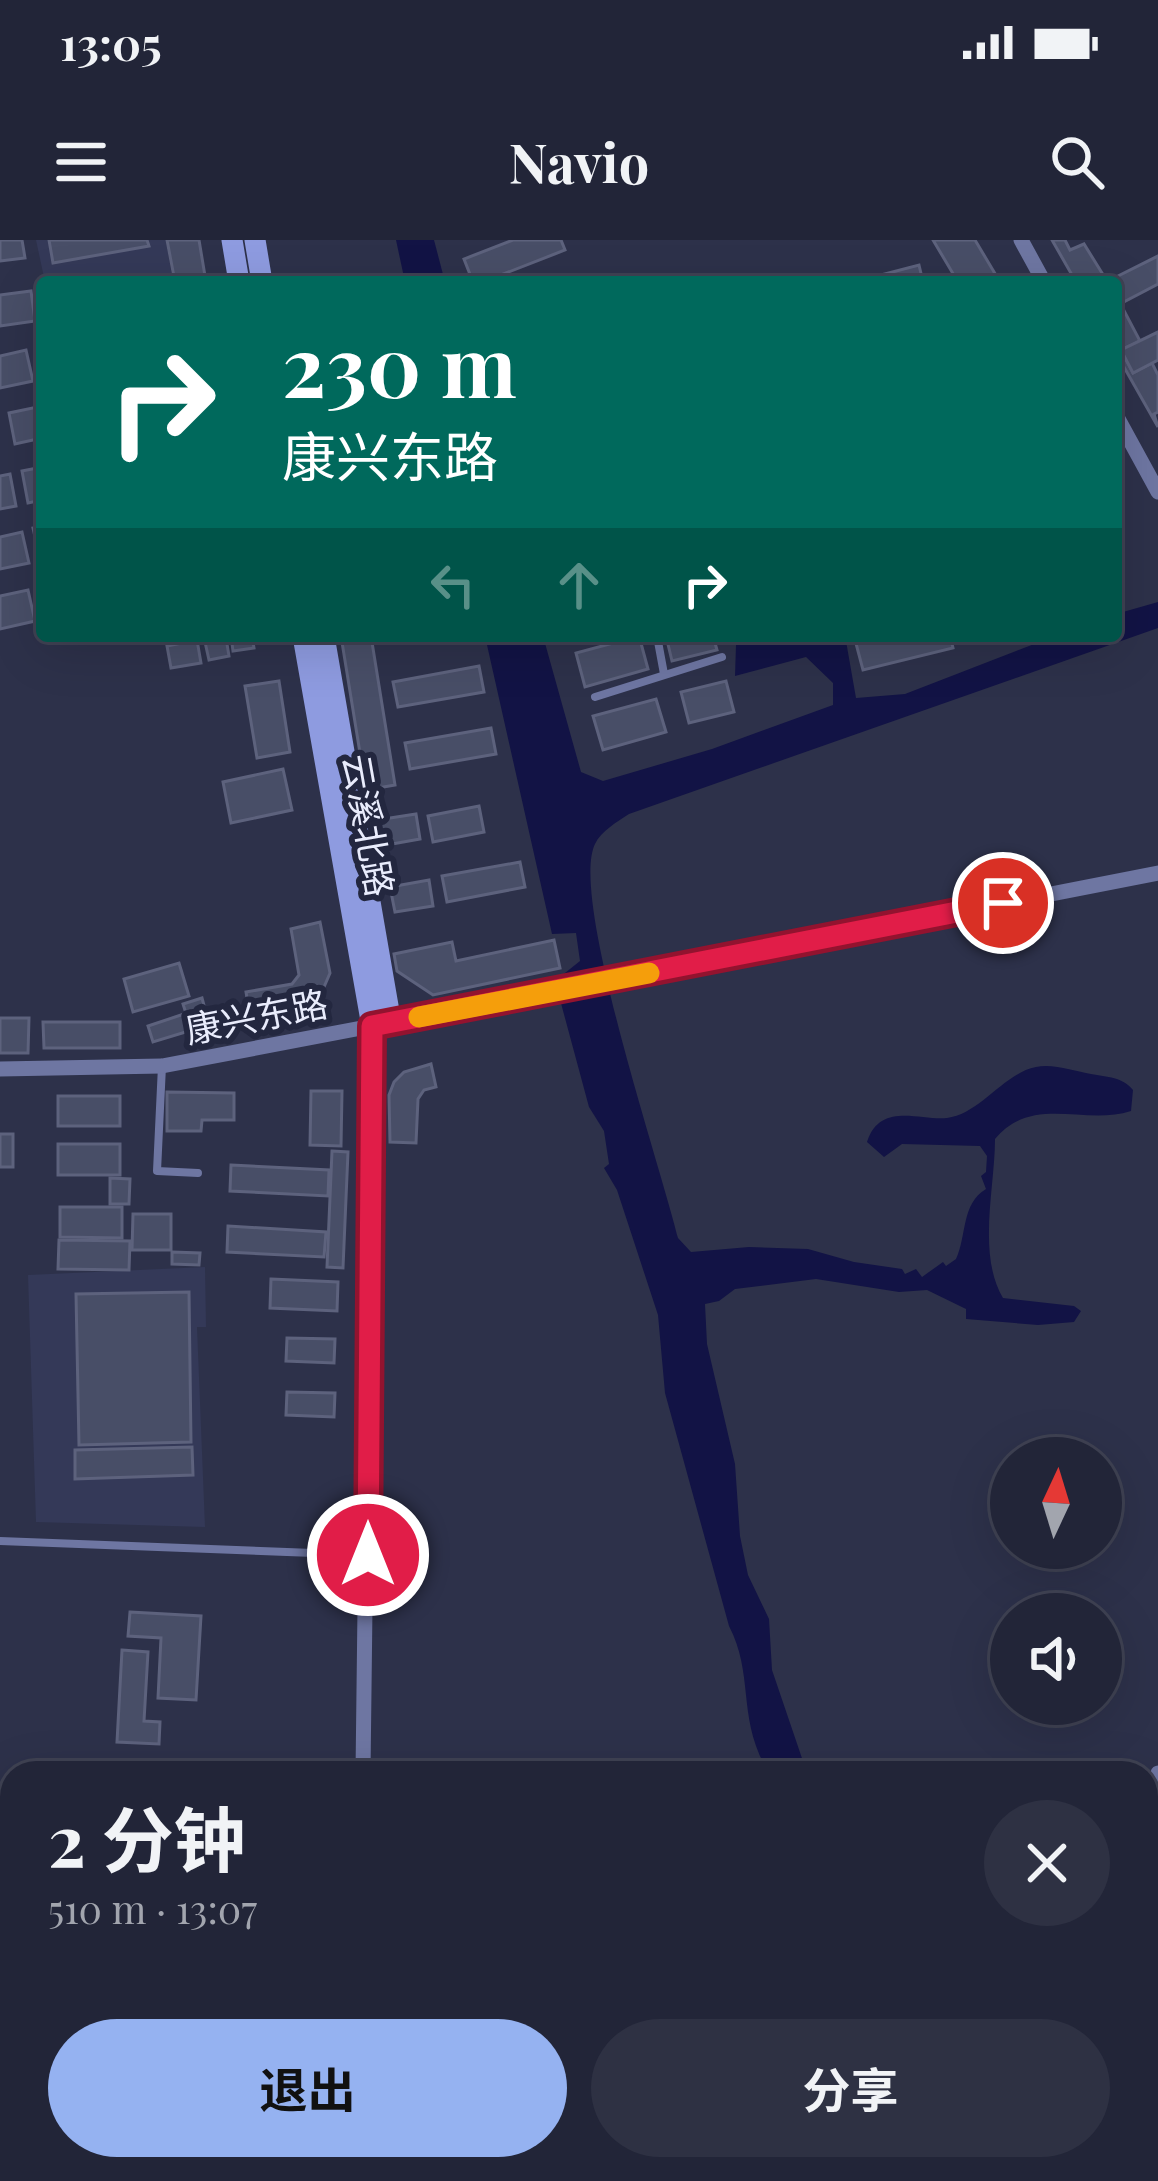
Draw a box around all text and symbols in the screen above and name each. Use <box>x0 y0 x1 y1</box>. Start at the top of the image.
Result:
text: 13:05 <box>60 12 162 72</box>
text: Navio <box>509 126 649 198</box>
icon: menu <box>48 129 114 195</box>
icon: search <box>1044 129 1110 195</box>
text: 230 m <box>282 307 517 419</box>
icon: right <box>84 324 240 480</box>
text: 康兴东路 <box>282 419 498 491</box>
icon: left <box>420 552 486 618</box>
icon: ahead <box>546 552 612 618</box>
icon: right <box>672 552 738 618</box>
street label: 云溪北路 <box>334 750 406 900</box>
pin <box>952 852 1054 954</box>
icon: arrive <box>970 870 1036 936</box>
street label: 康兴东路 <box>181 978 331 1052</box>
north arrow <box>990 1437 1122 1569</box>
map controls <box>990 1437 1122 1725</box>
position arrow <box>305 1492 431 1618</box>
button: sound <box>990 1593 1122 1725</box>
text: 2 分钟 <box>48 1789 246 1885</box>
button: close <box>984 1800 1110 1926</box>
text: 510 m · 13:07 <box>48 1882 257 1934</box>
button: 退出 <box>48 2019 567 2157</box>
button: 分享 <box>591 2019 1110 2157</box>

